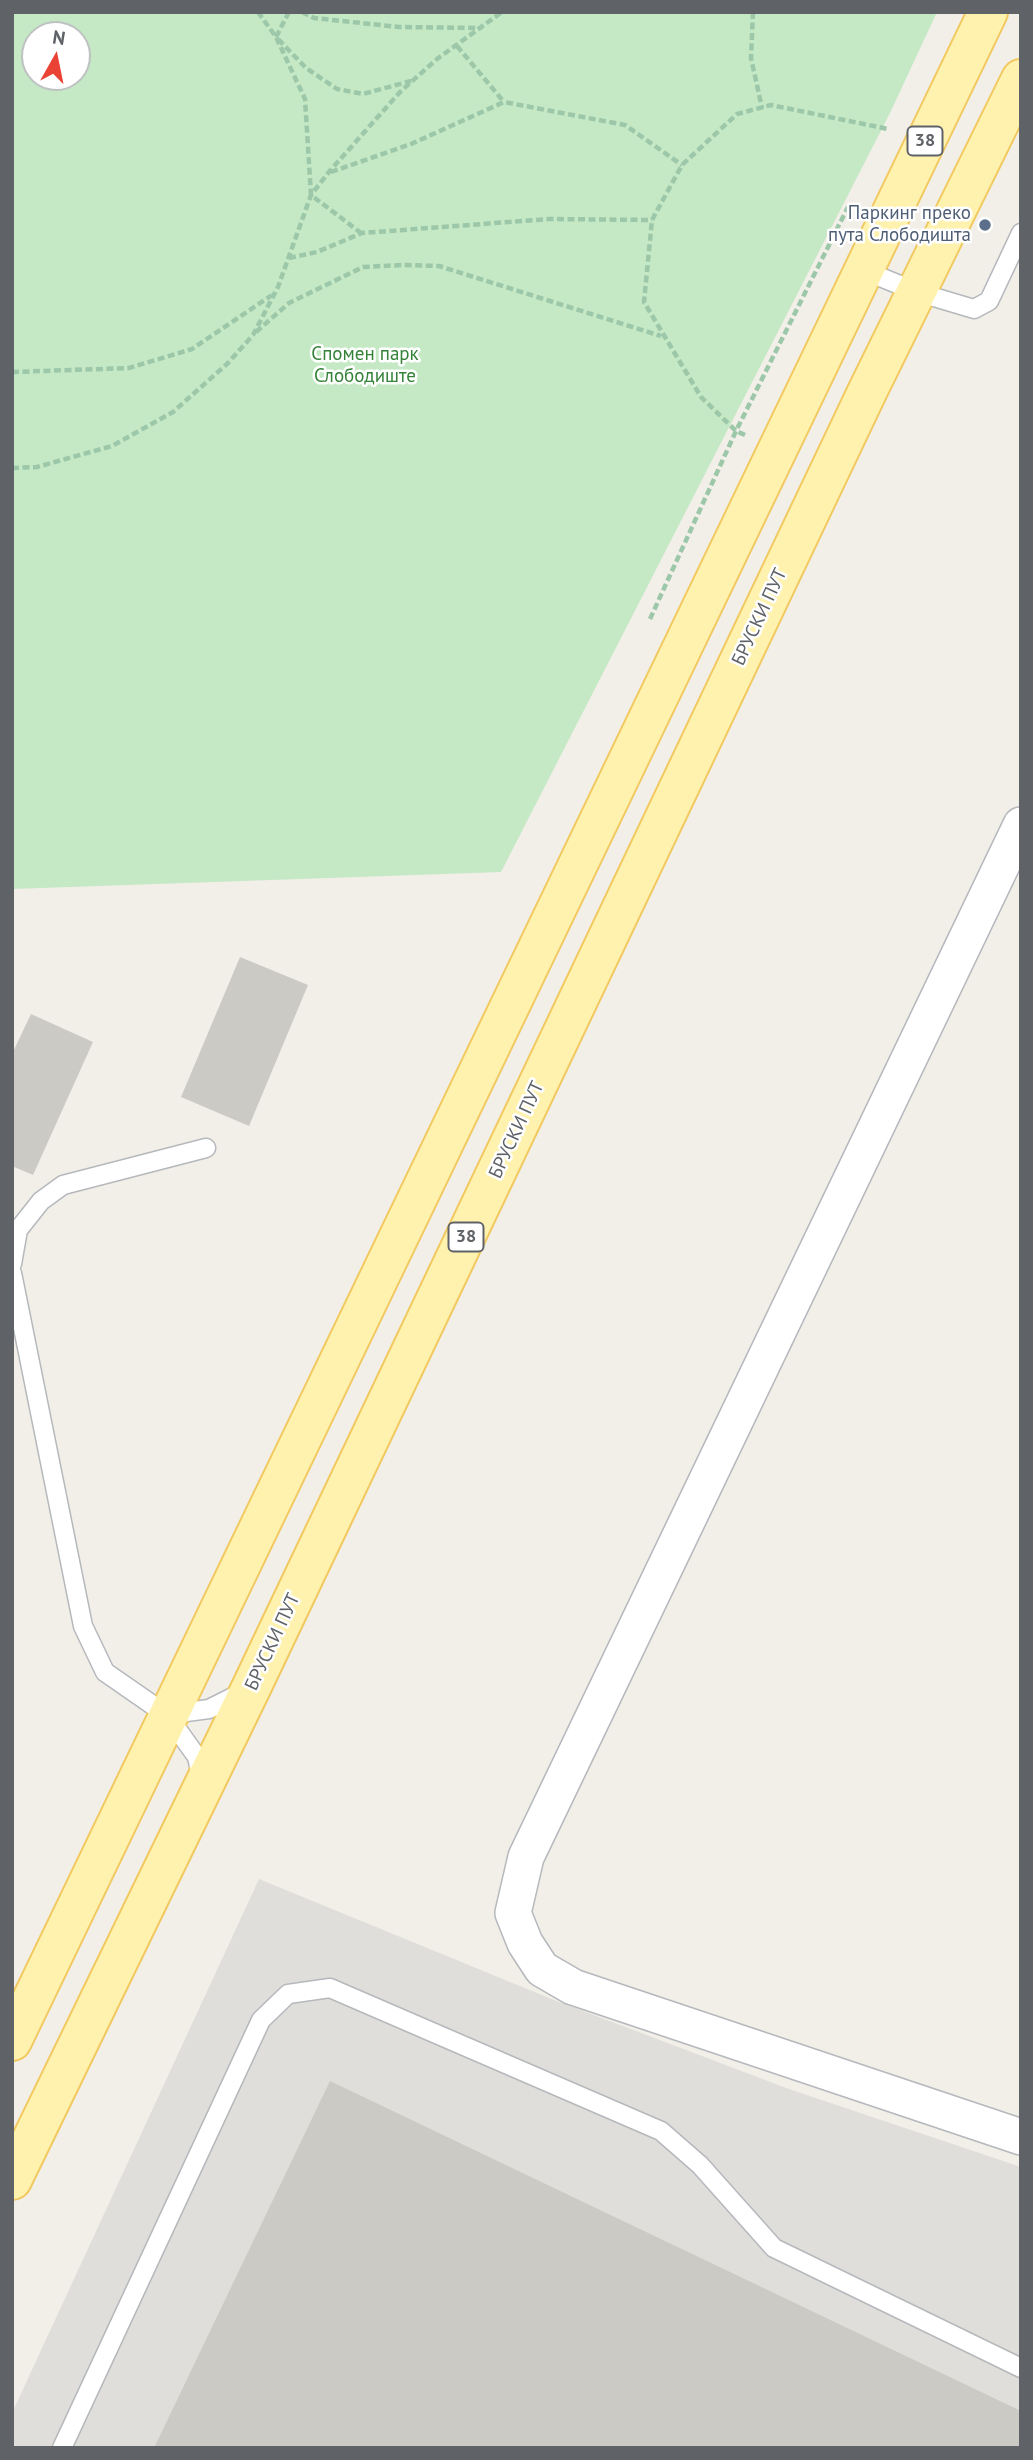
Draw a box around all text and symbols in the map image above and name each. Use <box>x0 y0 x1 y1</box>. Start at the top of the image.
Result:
north arrow <box>21 21 91 91</box>
text: N <box>51 24 67 50</box>
road number: 38 <box>908 126 942 156</box>
place label: Паркинг преко пута Слободишта <box>828 203 971 247</box>
marker: Паркинг преко пута Слободишта <box>977 217 993 233</box>
park label: Спомен парк Слободиште <box>311 344 419 388</box>
street label: БРУСКИ ПУТ <box>728 565 792 669</box>
street label: БРУСКИ ПУТ <box>485 1078 549 1182</box>
road number: 38 <box>448 1222 484 1252</box>
street label: БРУСКИ ПУТ <box>241 1590 305 1694</box>

